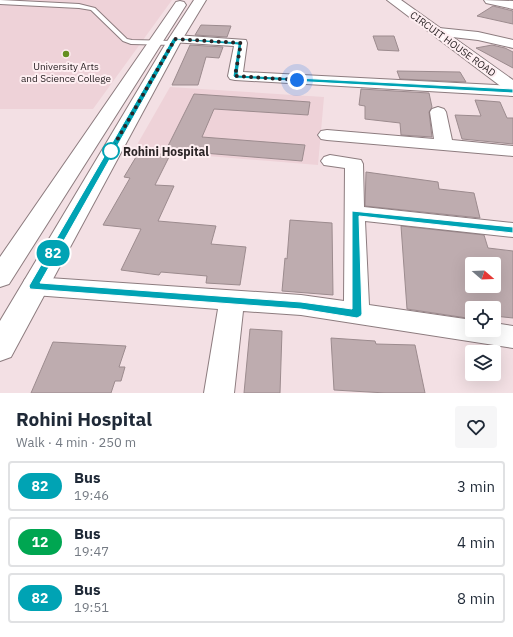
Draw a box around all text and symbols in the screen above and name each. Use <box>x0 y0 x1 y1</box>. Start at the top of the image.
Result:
street label: CIRCUIT HOUSE ROAD <box>408 9 499 80</box>
marker: University Arts and Science College <box>61 49 71 59</box>
place label: University Arts and Science College <box>21 60 111 85</box>
your location <box>287 70 307 90</box>
marker: Rohini Hospital <box>102 142 120 160</box>
place label: Rohini Hospital <box>123 144 209 159</box>
line badge: 82 <box>35 240 71 266</box>
text: 82 <box>45 244 61 262</box>
north arrow <box>465 257 501 293</box>
map controls <box>465 257 501 381</box>
button: locate <box>465 301 501 337</box>
button: layers <box>465 345 501 381</box>
button: heart <box>455 406 497 448</box>
text: Rohini Hospital <box>16 407 152 431</box>
text: Walk · 4 min · 250 m <box>16 434 136 451</box>
text: Bus <box>74 468 101 487</box>
text: 82 <box>32 477 48 495</box>
text: 3 min <box>457 477 495 496</box>
text: 19:46 <box>74 487 109 504</box>
text: Bus <box>74 524 101 543</box>
text: 12 <box>32 533 48 551</box>
text: 4 min <box>457 533 495 552</box>
text: 19:47 <box>74 543 109 560</box>
text: Bus <box>74 580 101 599</box>
text: 82 <box>32 589 48 607</box>
text: 8 min <box>457 589 495 608</box>
text: 19:51 <box>74 599 109 616</box>

